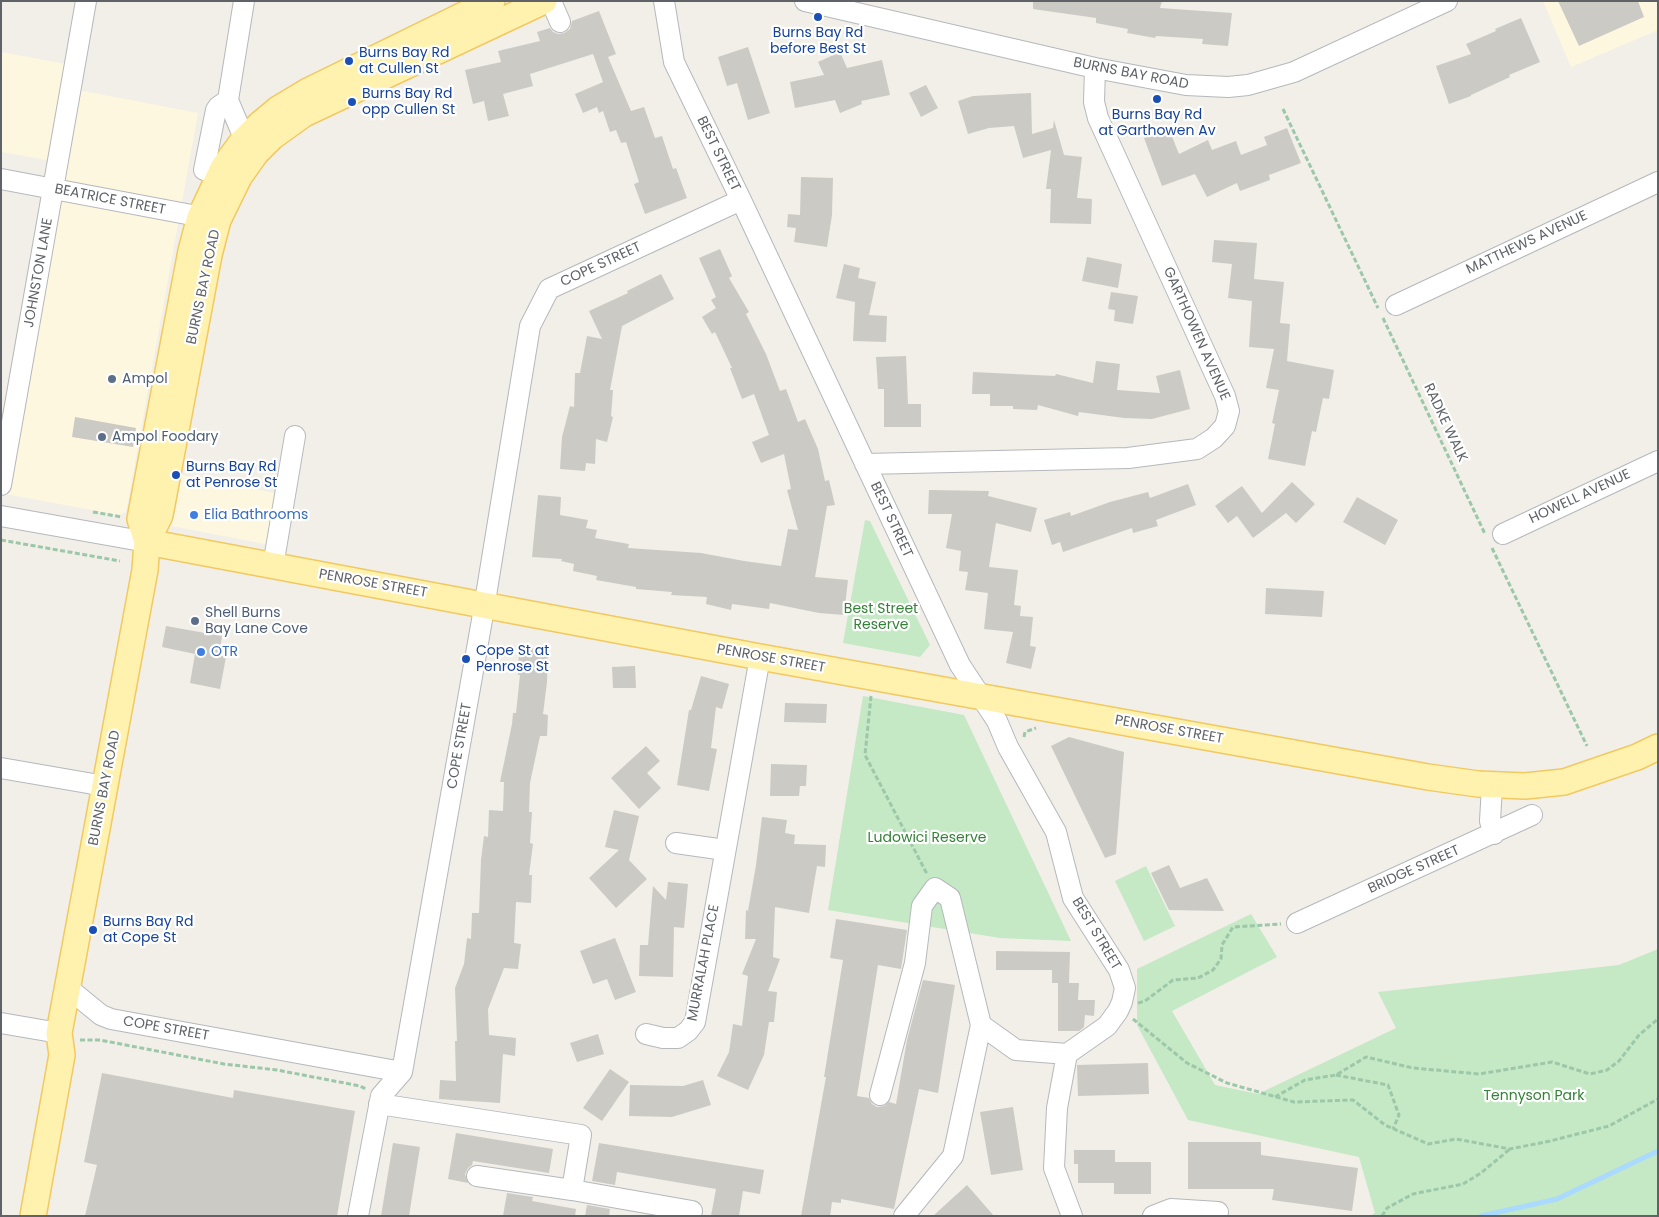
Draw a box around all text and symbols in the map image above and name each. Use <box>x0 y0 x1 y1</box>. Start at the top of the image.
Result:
marker: Burns Bay Rd before Best St <box>812 11 824 23</box>
place label: Burns Bay Rd before Best St <box>770 25 866 58</box>
place label: Burns Bay Rd at Cullen St <box>359 45 449 78</box>
marker: Burns Bay Rd at Cullen St <box>343 55 355 67</box>
street label: BURNS BAY ROAD <box>1072 55 1190 93</box>
place label: Burns Bay Rd opp Cullen St <box>362 86 455 118</box>
marker: Burns Bay Rd at Garthowen Av <box>1151 93 1163 105</box>
marker: Burns Bay Rd opp Cullen St <box>346 96 358 108</box>
place label: Burns Bay Rd at Garthowen Av <box>1098 107 1216 140</box>
street label: BEST STREET <box>693 114 743 194</box>
street label: BEATRICE STREET <box>53 181 167 219</box>
street label: MATTHEWS AVENUE <box>1464 208 1590 278</box>
street label: JOHNSTON LANE <box>21 217 57 329</box>
street label: BURNS BAY ROAD <box>184 228 224 346</box>
street label: COPE STREET <box>558 239 644 291</box>
street label: GARTHOWEN AVENUE <box>1159 265 1233 403</box>
place label: Ampol <box>122 371 168 387</box>
marker: Ampol <box>106 373 118 385</box>
street label: RADKE WALK <box>1419 381 1471 465</box>
place label: Ampol Foodary <box>112 429 218 445</box>
marker: Ampol Foodary <box>96 431 108 443</box>
place label: Burns Bay Rd at Penrose St <box>186 459 277 492</box>
street label: HOWELL AVENUE <box>1527 466 1633 528</box>
marker: Burns Bay Rd at Penrose St <box>170 469 182 481</box>
street label: BEST STREET <box>866 480 916 560</box>
place label: Elia Bathrooms <box>204 507 308 523</box>
marker: Elia Bathrooms <box>188 509 200 521</box>
street label: PENROSE STREET <box>317 566 429 602</box>
park label: Best Street Reserve <box>844 601 918 634</box>
place label: Shell Burns Bay Lane Cove <box>205 605 308 638</box>
marker: Shell Burns Bay Lane Cove <box>189 615 201 627</box>
street label: PENROSE STREET <box>715 641 827 677</box>
place label: Cope St at Penrose St <box>476 643 549 676</box>
place label: OTR <box>211 644 238 660</box>
marker: OTR <box>195 646 207 658</box>
marker: Cope St at Penrose St <box>460 653 472 665</box>
street label: COPE STREET <box>444 702 476 790</box>
street label: PENROSE STREET <box>1113 712 1225 748</box>
street label: BURNS BAY ROAD <box>86 729 124 847</box>
park label: Ludowici Reserve <box>868 830 986 846</box>
street label: BRIDGE STREET <box>1366 842 1462 898</box>
street label: BEST STREET <box>1068 895 1124 973</box>
street label: MURRALAH PLACE <box>684 903 724 1023</box>
place label: Burns Bay Rd at Cope St <box>103 914 193 946</box>
marker: Burns Bay Rd at Cope St <box>87 924 99 936</box>
street label: COPE STREET <box>122 1013 210 1045</box>
park label: Tennyson Park <box>1483 1088 1585 1104</box>

